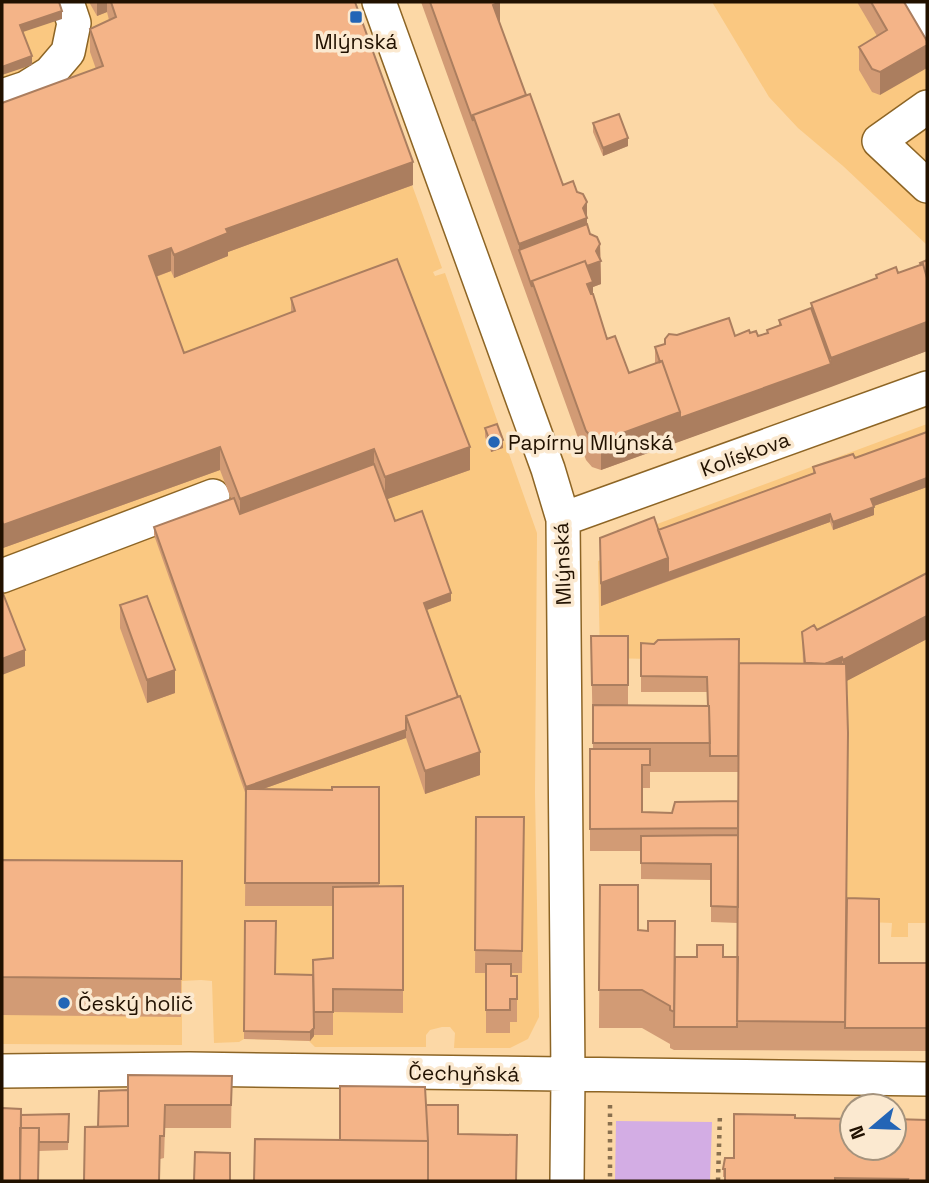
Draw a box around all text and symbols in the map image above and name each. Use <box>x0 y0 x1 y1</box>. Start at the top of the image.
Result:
marker: Mlýnská <box>348 9 364 25</box>
place label: Mlýnská <box>314 28 398 55</box>
street label: Kolískova <box>697 425 793 483</box>
place label: Papírny Mlýnská <box>508 429 673 456</box>
marker: Papírny Mlýnská <box>486 434 502 450</box>
street label: Mlýnská <box>547 522 577 606</box>
place label: Český holič <box>78 990 193 1017</box>
marker: Český holič <box>56 995 72 1011</box>
street label: Čechyňská <box>408 1059 520 1087</box>
north arrow <box>838 1092 908 1162</box>
text: N <box>844 1122 871 1142</box>

